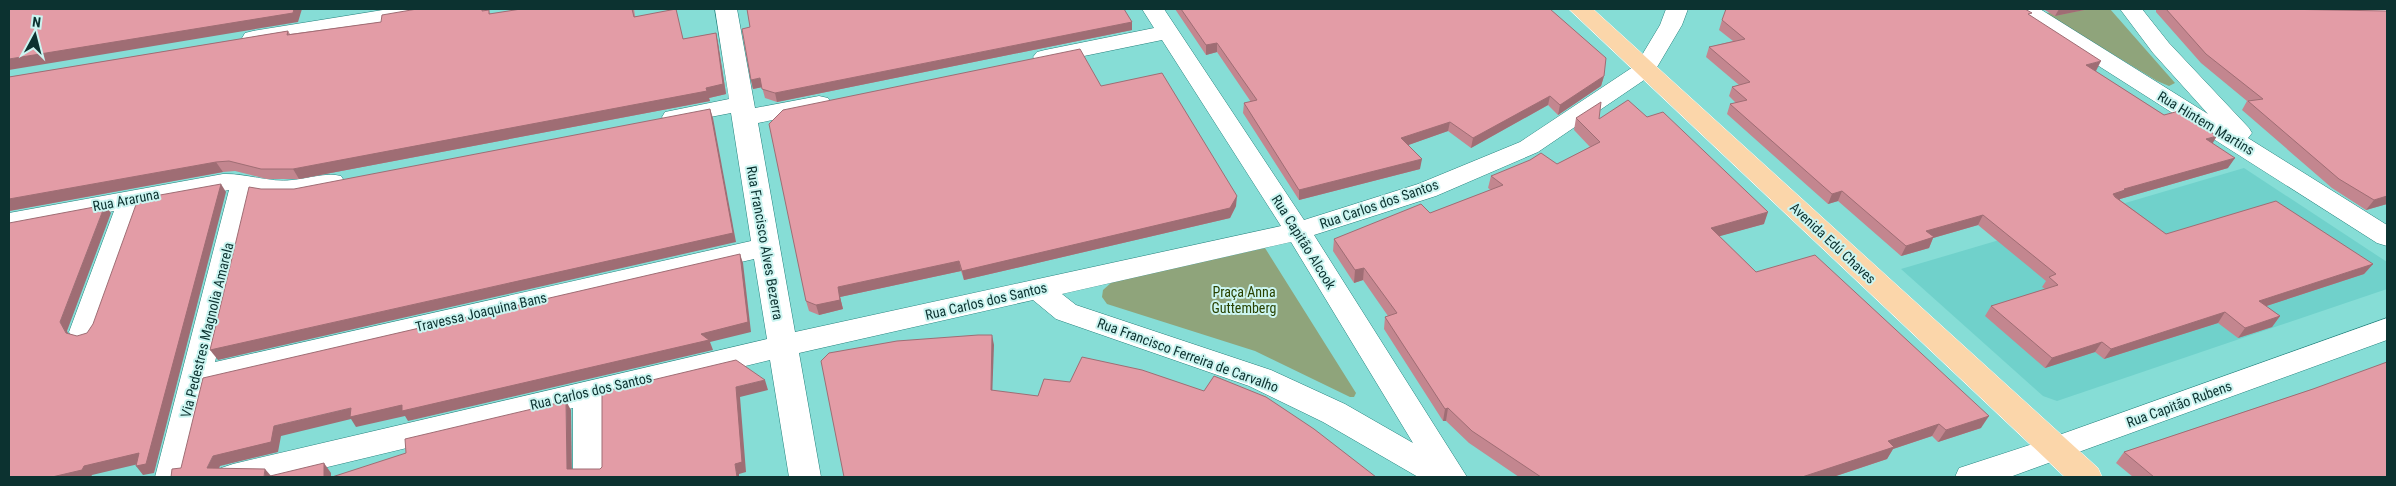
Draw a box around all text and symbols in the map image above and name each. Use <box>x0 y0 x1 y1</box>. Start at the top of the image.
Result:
north arrow <box>10 10 60 60</box>
text: N <box>31 14 42 31</box>
street label: Rua Hintem Martins <box>2155 88 2257 158</box>
street label: Rua Francisco Alves Bezerra <box>744 165 786 321</box>
street label: Rua Carlos dos Santos <box>1317 176 1441 232</box>
street label: Rua Araruna <box>91 186 161 214</box>
street label: Rua Capitão Alcook <box>1269 192 1340 293</box>
street label: Avenida Edú Chaves <box>1787 199 1879 287</box>
street label: Via Pedestres Magnolia Amarela <box>177 241 237 419</box>
street label: Rua Carlos dos Santos <box>923 279 1049 323</box>
park label: Praça Anna Guttemberg <box>1212 284 1276 316</box>
street label: Travessa Joaquina Bans <box>414 289 548 335</box>
street label: Rua Francisco Ferreira de Carvalho <box>1095 315 1281 395</box>
street label: Rua Carlos dos Santos <box>528 369 654 413</box>
street label: Rua Capitão Rubens <box>2124 378 2234 430</box>

